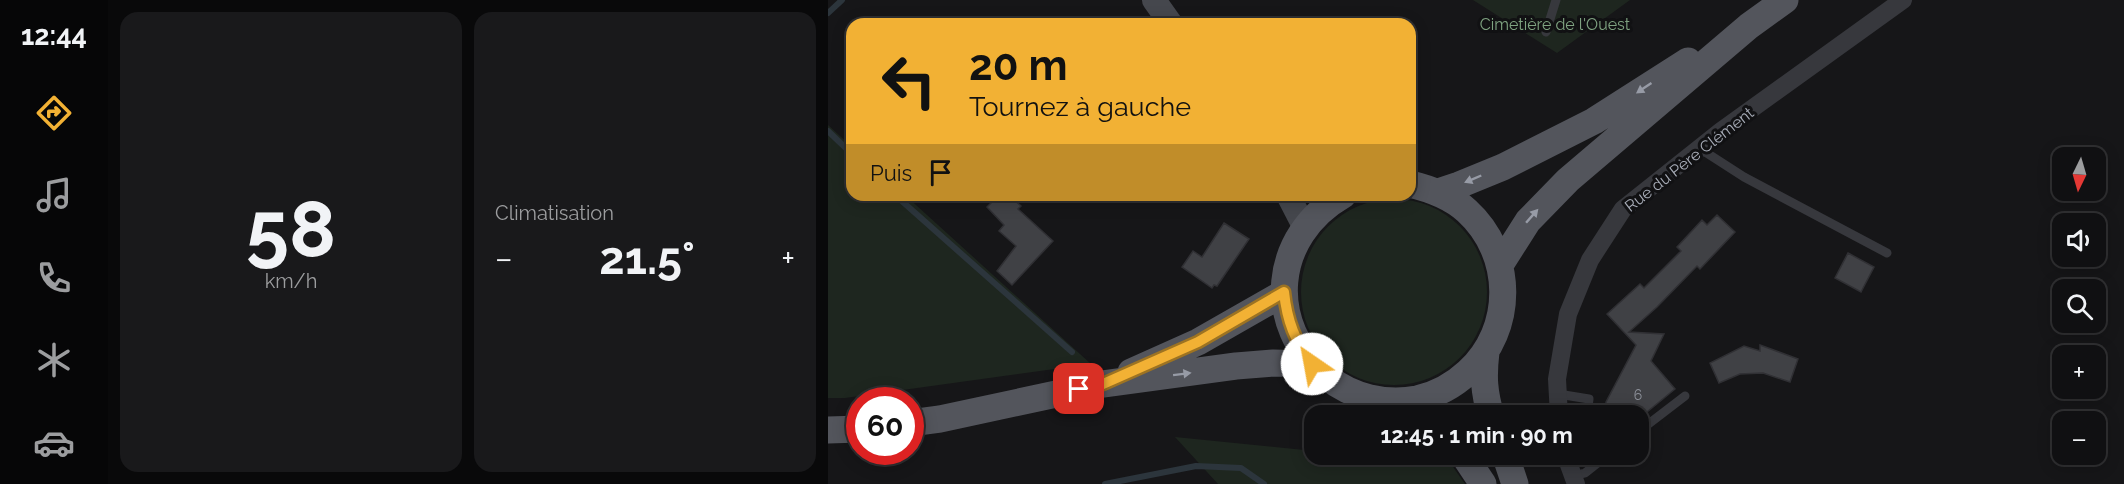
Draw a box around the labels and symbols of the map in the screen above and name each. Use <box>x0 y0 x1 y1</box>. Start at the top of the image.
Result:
park label: Cimetière de l'Ouest <box>1480 15 1631 34</box>
one-way arrow <box>1636 82 1652 93</box>
street label: Rue du Père Clément <box>1621 103 1758 216</box>
north arrow <box>2052 147 2106 201</box>
one-way arrow <box>1464 175 1481 184</box>
one-way arrow <box>1525 209 1539 224</box>
position arrow <box>1280 332 1344 396</box>
pin <box>1053 363 1104 414</box>
one-way arrow <box>1172 369 1191 379</box>
speed limit sign: 60 <box>846 387 924 465</box>
house number: 6 <box>1634 387 1642 403</box>

